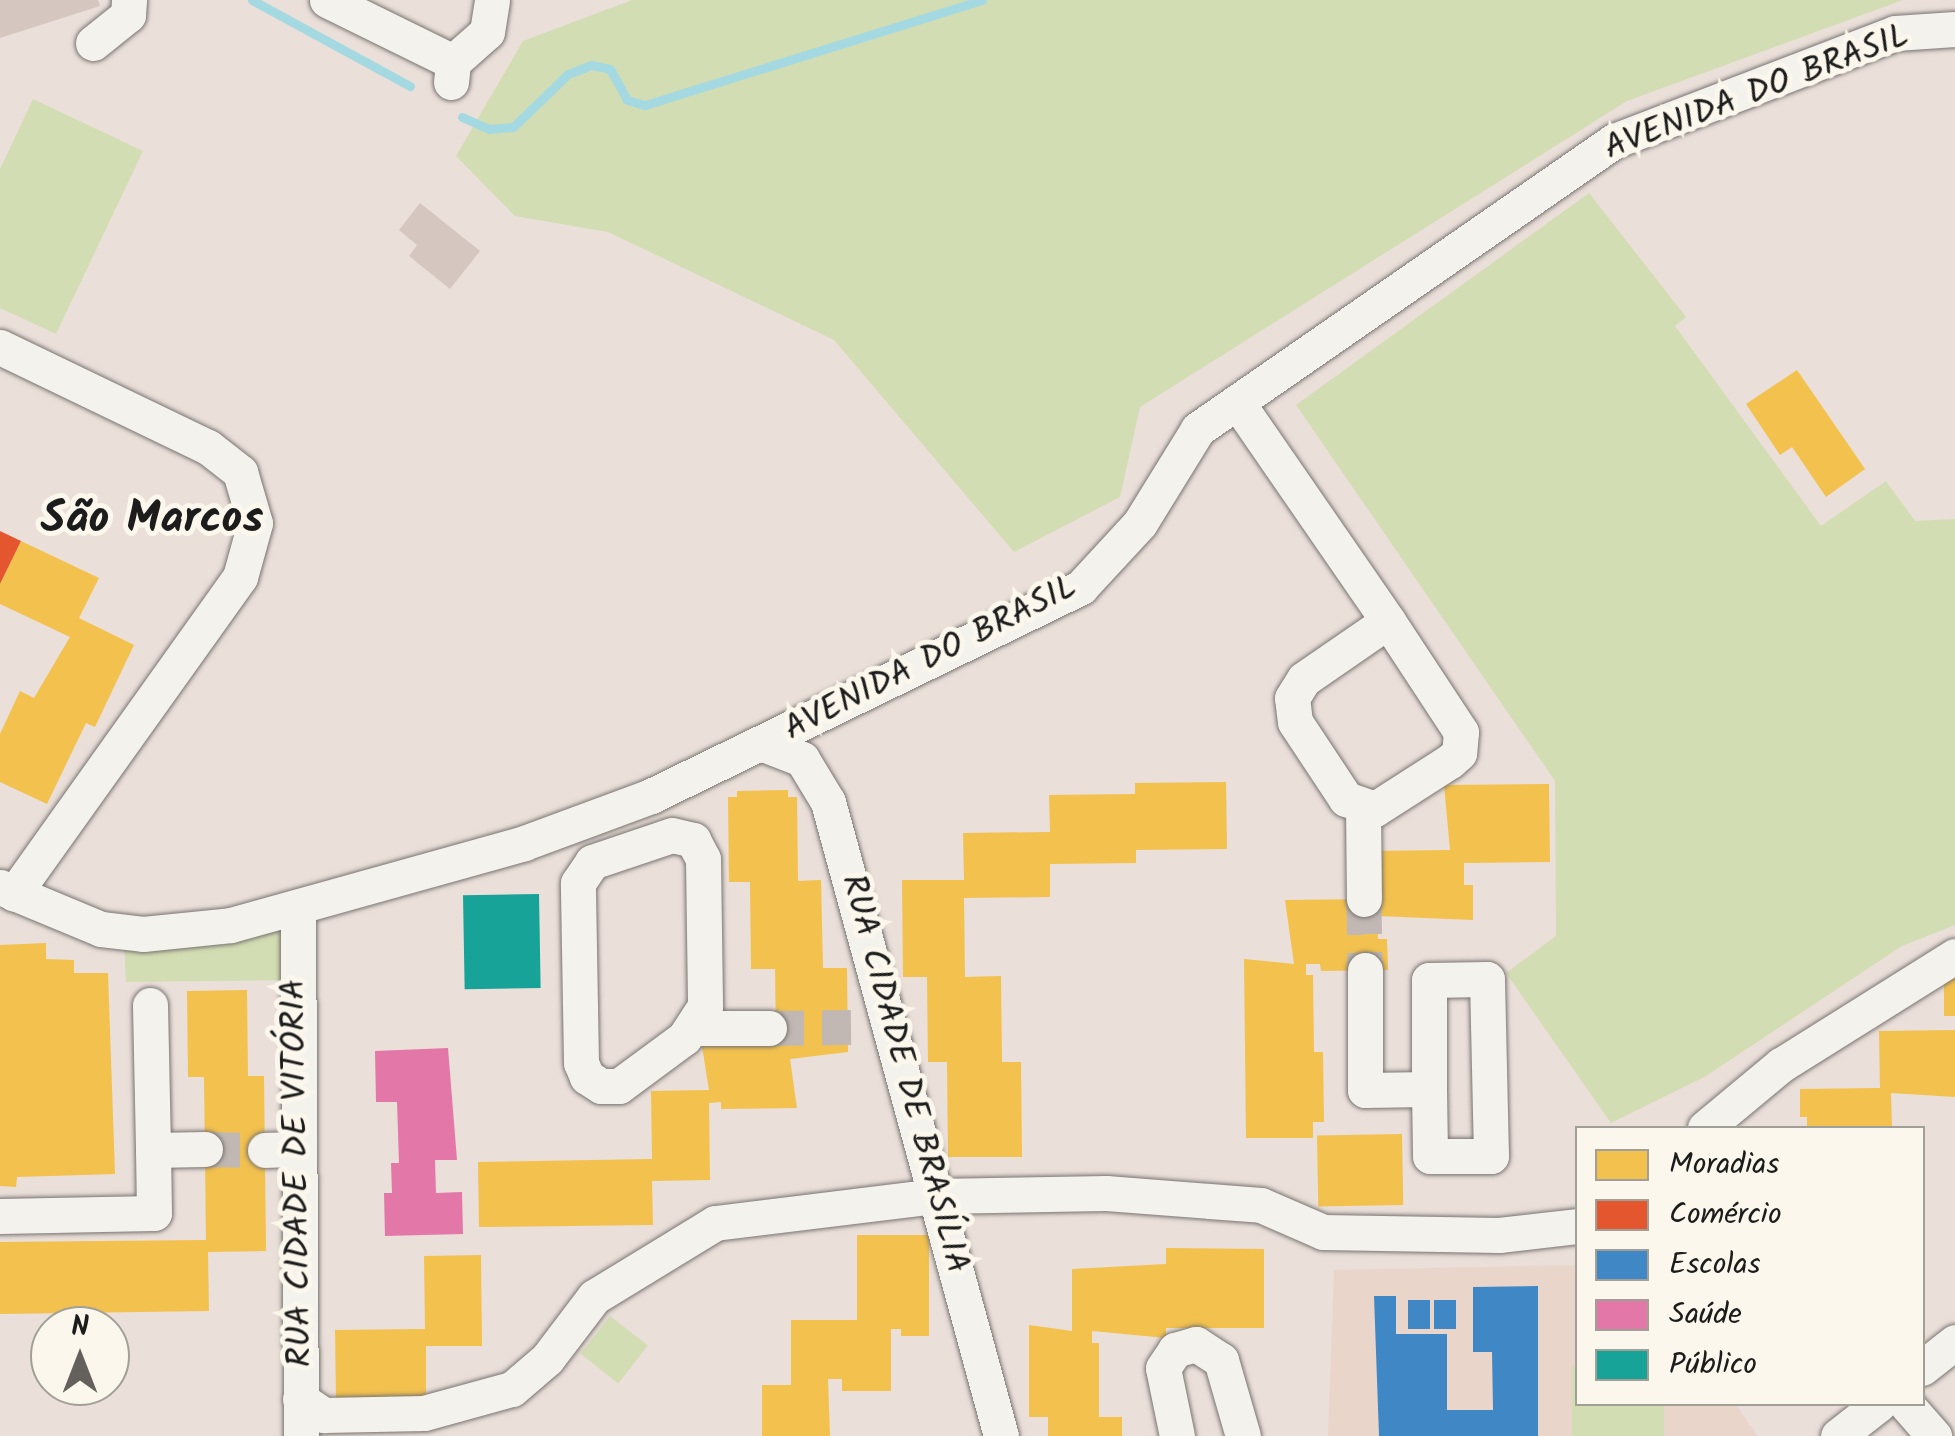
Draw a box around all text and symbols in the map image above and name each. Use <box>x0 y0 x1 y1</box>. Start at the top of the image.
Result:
street label: AVENIDA DO BRASIL <box>1598 15 1916 171</box>
district label: São Marcos <box>41 494 263 548</box>
street label: AVENIDA DO BRASIL <box>777 567 1085 751</box>
street label: RUA CIDADE DE BRASÍLIA <box>831 870 977 1278</box>
street label: RUA CIDADE DE VITÓRIA <box>274 978 322 1368</box>
legend <box>1575 1126 1925 1406</box>
text: Moradias <box>1669 1141 1779 1189</box>
text: Comércio <box>1669 1191 1782 1239</box>
text: Escolas <box>1669 1241 1760 1289</box>
text: Saúde <box>1669 1291 1742 1339</box>
text: N <box>71 1305 89 1350</box>
north arrow <box>30 1306 130 1406</box>
text: Público <box>1669 1341 1757 1389</box>

